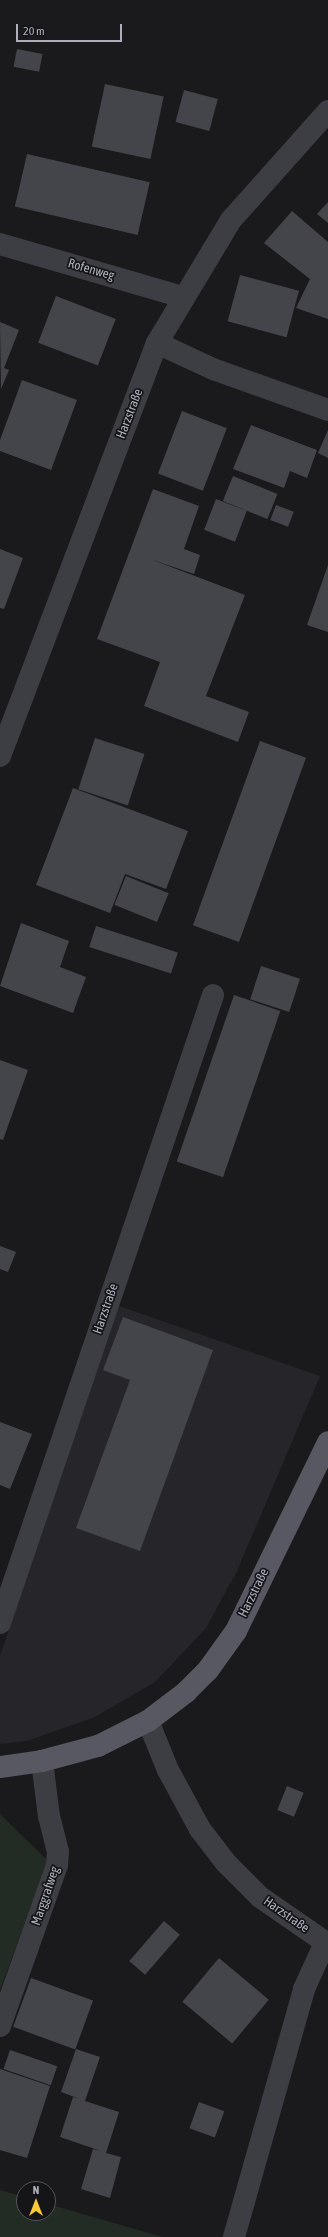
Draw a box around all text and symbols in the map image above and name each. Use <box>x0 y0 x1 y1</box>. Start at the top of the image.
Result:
scale bar <box>18 16 124 42</box>
text: 20 m <box>23 24 45 38</box>
street label: Rofenweg <box>66 256 116 284</box>
street label: Harzstraße <box>113 387 147 441</box>
street label: Harzstraße <box>90 1282 122 1336</box>
street label: Harzstraße <box>236 1566 272 1620</box>
street label: Marggrafweg <box>29 1864 63 1928</box>
street label: Harzstraße <box>260 1894 312 1936</box>
north arrow <box>16 2181 56 2221</box>
text: N <box>33 2184 39 2196</box>

